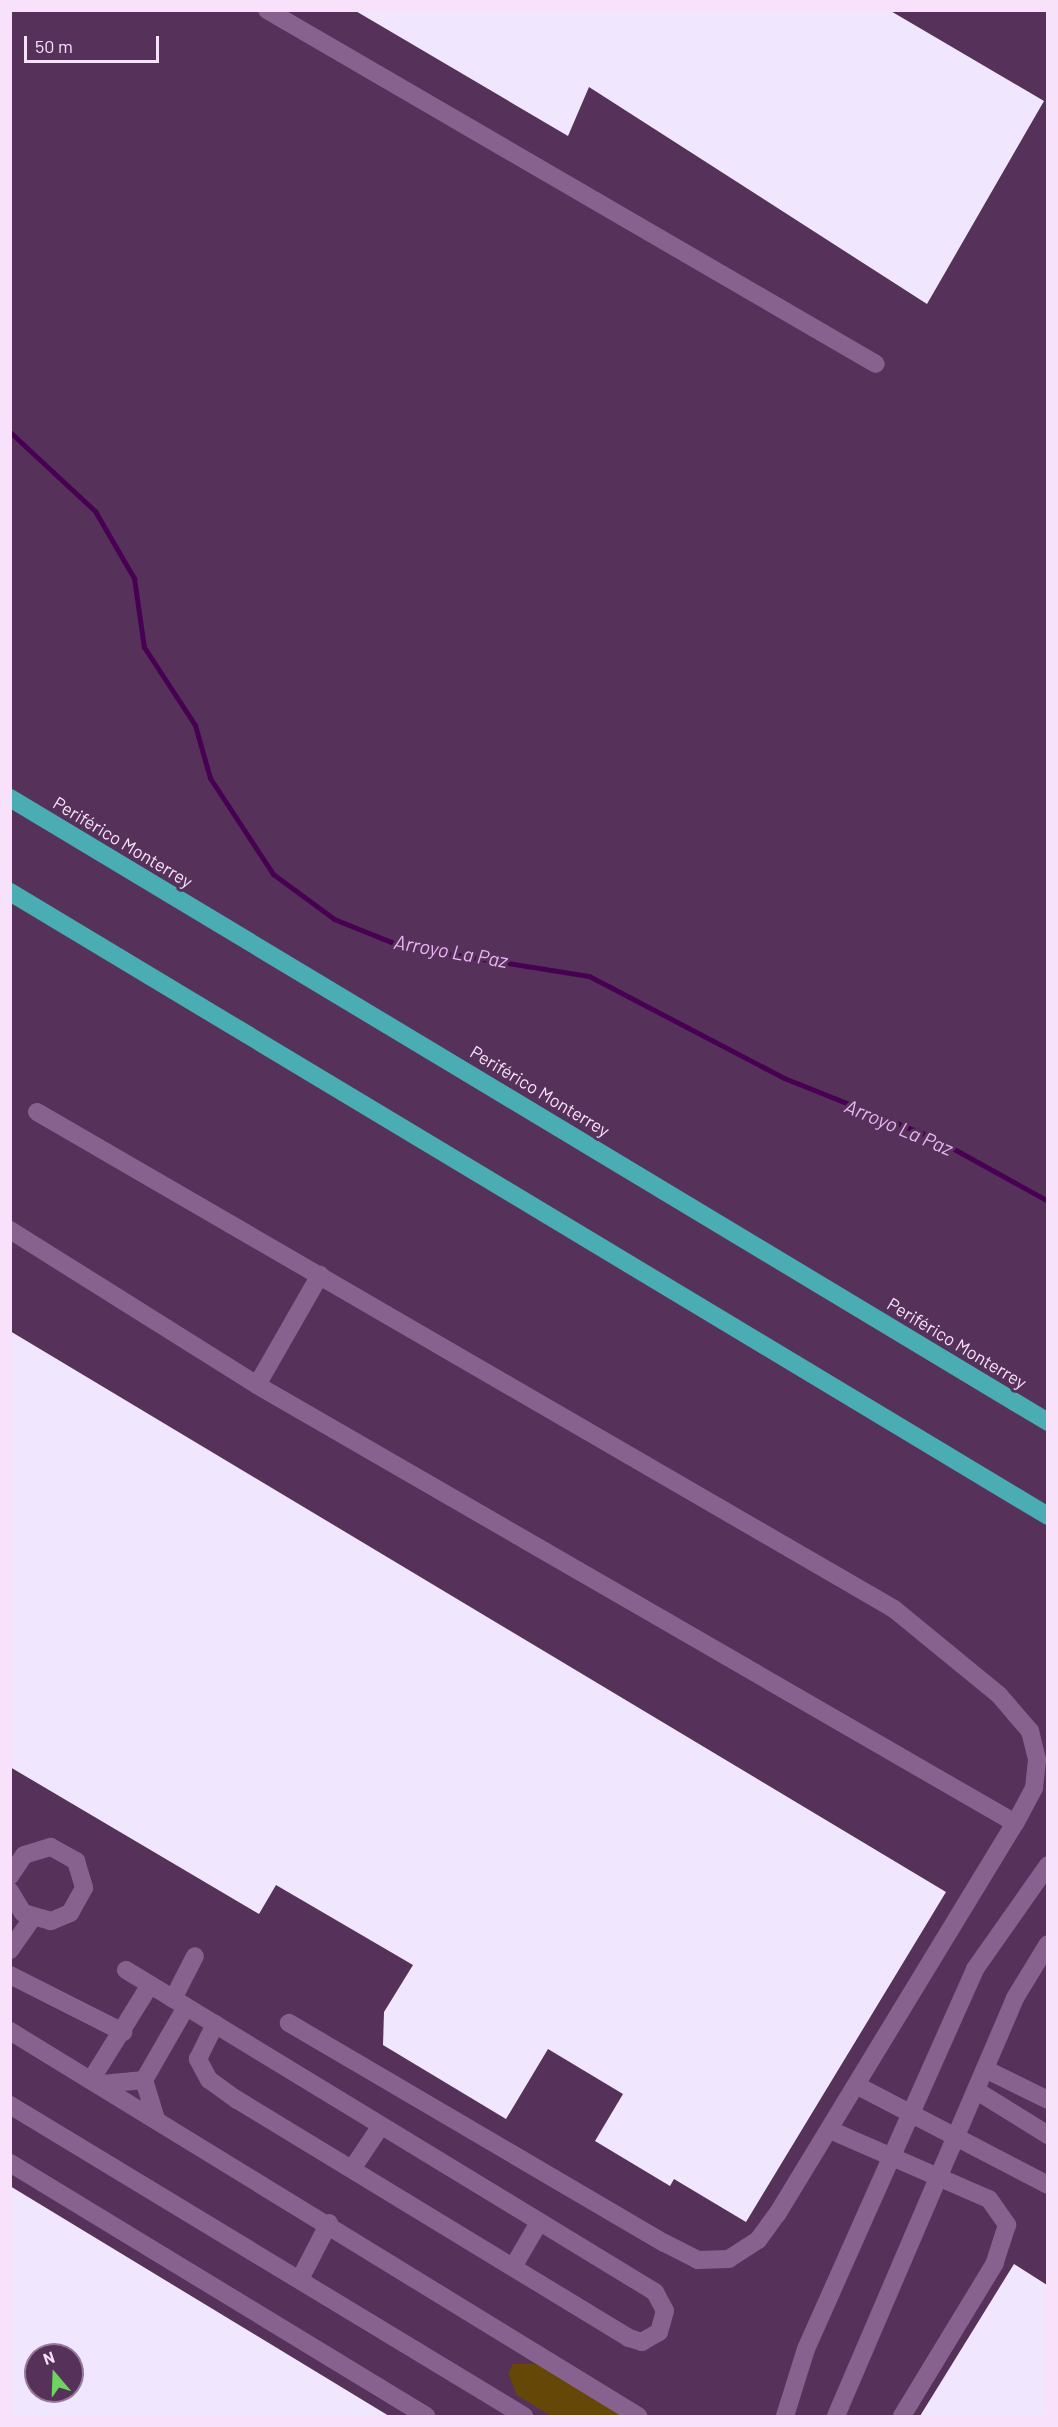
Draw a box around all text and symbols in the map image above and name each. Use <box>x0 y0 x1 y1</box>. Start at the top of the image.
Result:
scale bar <box>27 24 162 62</box>
text: 50 m <box>35 35 73 57</box>
street label: Periférico Monterrey <box>49 792 197 892</box>
water label: Arroyo La Paz <box>392 929 510 973</box>
street label: Periférico Monterrey <box>466 1041 614 1141</box>
water label: Arroyo La Paz <box>841 1093 957 1161</box>
street label: Periférico Monterrey <box>883 1293 1031 1393</box>
north arrow <box>24 2343 84 2403</box>
text: N <box>40 2347 57 2368</box>

